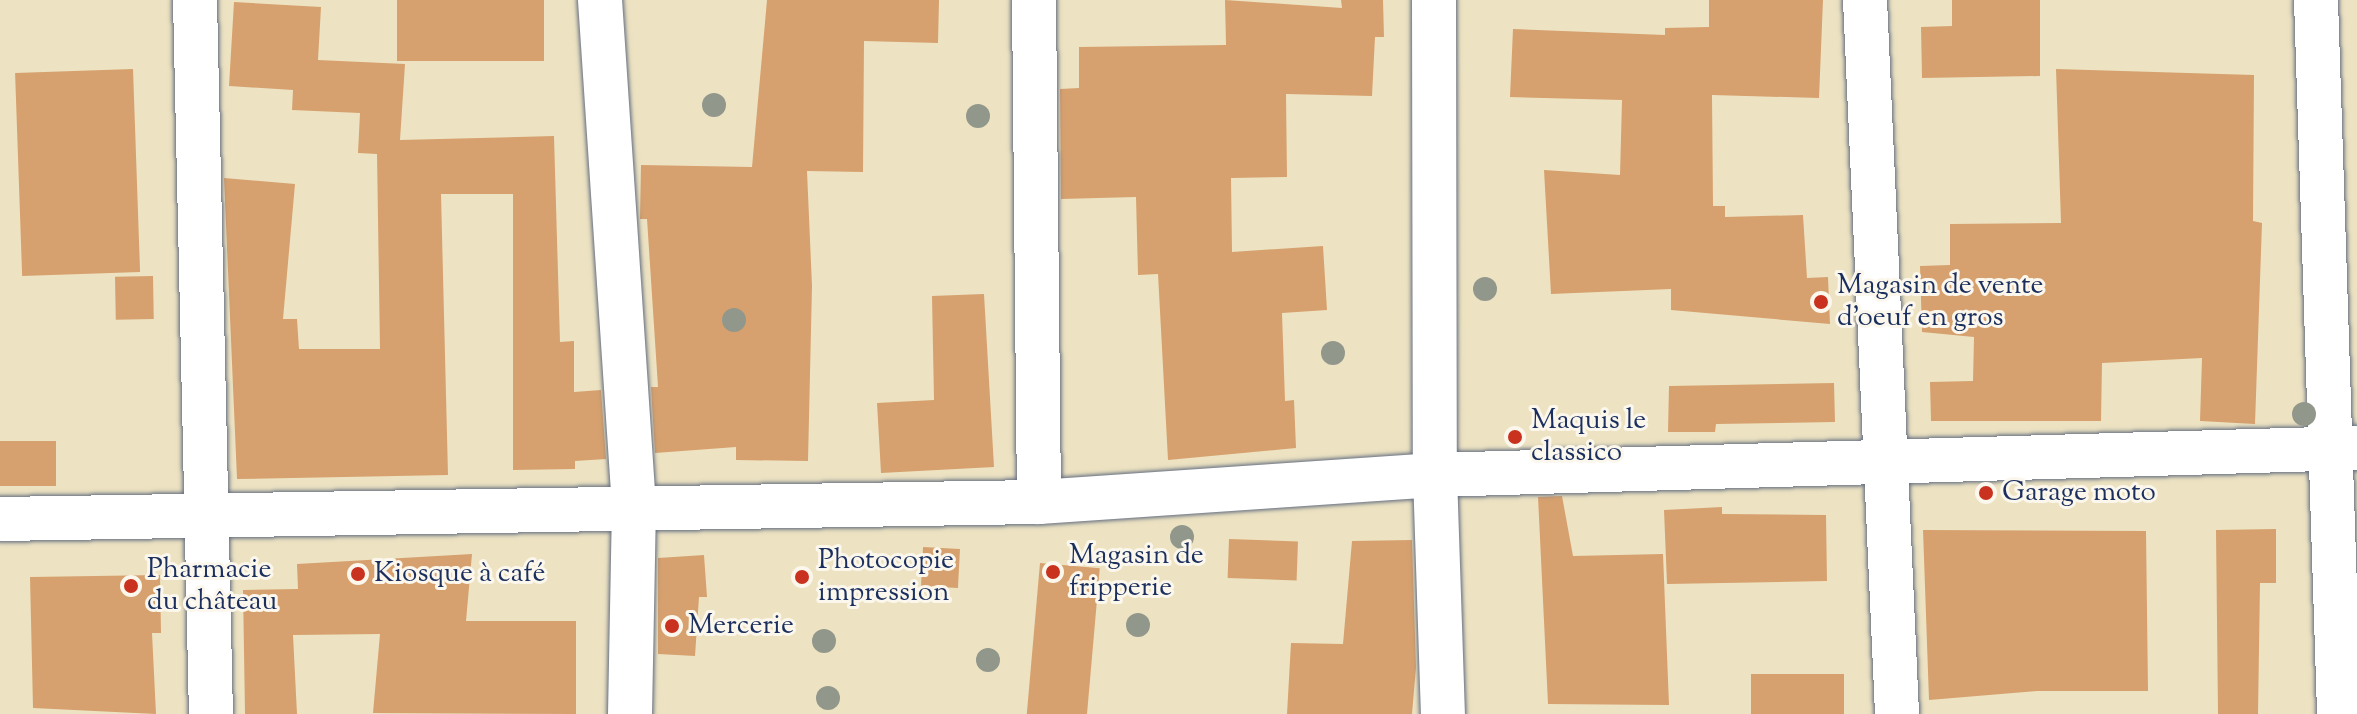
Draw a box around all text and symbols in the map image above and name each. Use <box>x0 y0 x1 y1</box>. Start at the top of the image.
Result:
place label: Magasin de vente d'oeuf en gros <box>1837 269 2044 335</box>
marker: Magasin de vente d'oeuf en gros <box>1812 293 1830 311</box>
place label: Maquis le classico <box>1531 404 1646 470</box>
marker: Maquis le classico <box>1506 428 1524 446</box>
place label: Garage moto <box>2002 476 2156 510</box>
marker: Garage moto <box>1977 484 1995 502</box>
place label: Magasin de fripperie <box>1069 539 1204 605</box>
place label: Photocopie impression <box>818 544 954 610</box>
place label: Pharmacie du château <box>147 553 277 619</box>
place label: Kiosque à café <box>374 557 545 591</box>
marker: Magasin de fripperie <box>1044 563 1062 581</box>
marker: Kiosque à café <box>349 565 367 583</box>
marker: Photocopie impression <box>793 568 811 586</box>
marker: Pharmacie du château <box>122 577 140 595</box>
place label: Mercerie <box>688 609 794 643</box>
marker: Mercerie <box>663 617 681 635</box>

